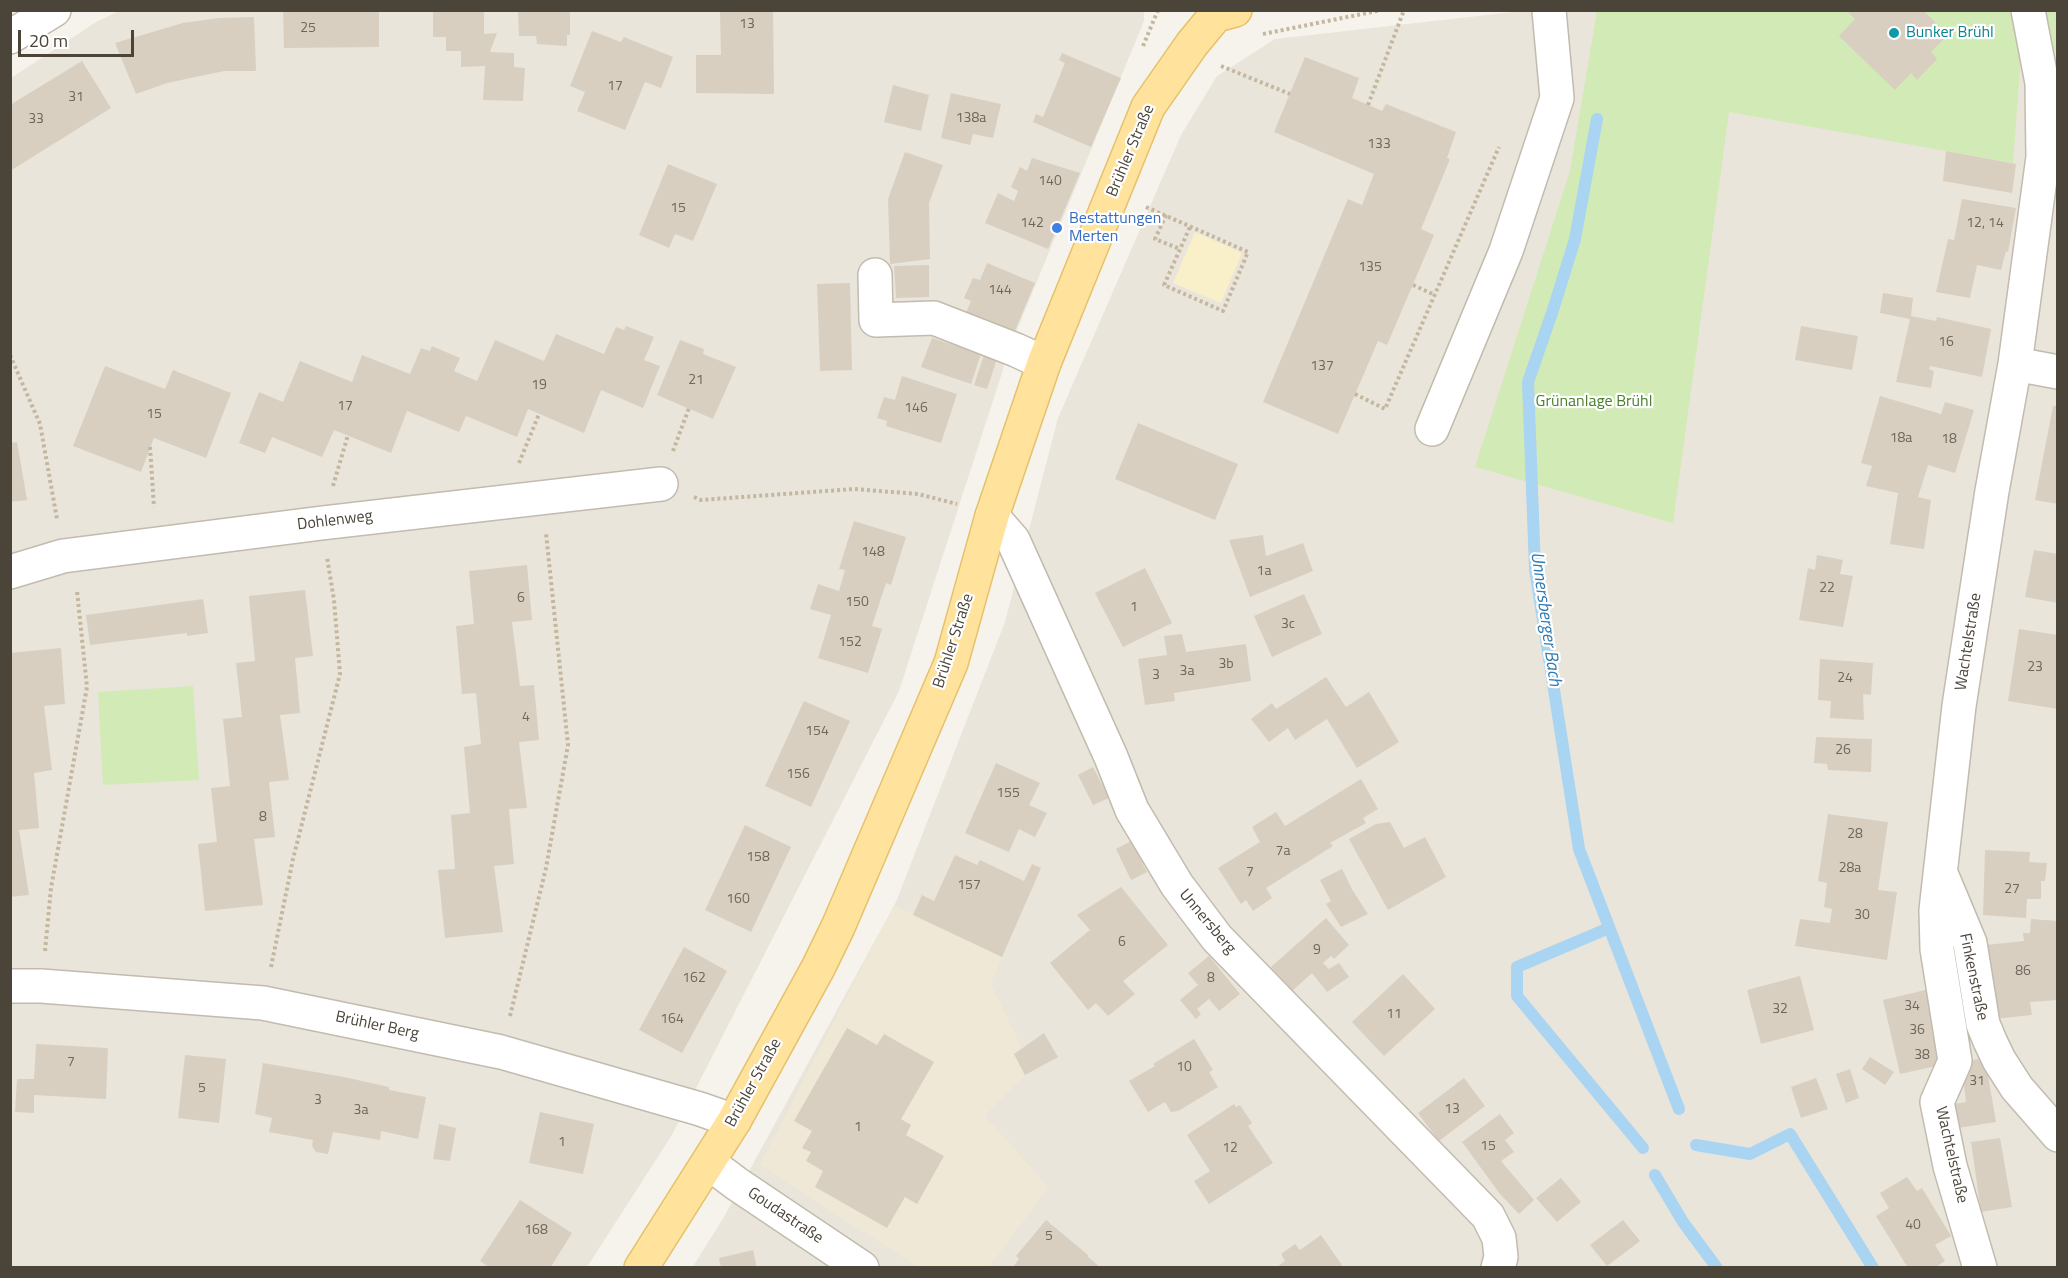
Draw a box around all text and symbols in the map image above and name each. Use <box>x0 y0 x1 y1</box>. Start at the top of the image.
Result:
house number: 13 <box>739 17 755 33</box>
scale bar <box>21 18 136 56</box>
house number: 25 <box>300 21 316 37</box>
place label: Bunker Brühl <box>1906 23 1994 43</box>
marker: Bunker Brühl <box>1887 26 1901 40</box>
text: 20 m <box>29 27 68 54</box>
house number: 17 <box>607 79 623 95</box>
house number: 31 <box>68 90 84 106</box>
street label: Brühler Straße <box>1103 102 1159 200</box>
house number: 138a <box>956 111 986 127</box>
house number: 33 <box>28 112 44 128</box>
house number: 133 <box>1367 137 1391 153</box>
house number: 140 <box>1038 174 1062 190</box>
house number: 15 <box>670 201 686 217</box>
place label: Bestattungen Merten <box>1069 209 1161 247</box>
house number: 142 <box>1020 216 1044 232</box>
house number: 12, 14 <box>1966 216 2004 232</box>
marker: Bestattungen Merten <box>1050 221 1064 235</box>
house number: 135 <box>1358 260 1382 276</box>
house number: 144 <box>988 283 1012 299</box>
house number: 16 <box>1938 335 1954 351</box>
house number: 137 <box>1310 359 1334 375</box>
house number: 21 <box>688 373 704 389</box>
house number: 19 <box>531 378 547 394</box>
park label: Grünanlage Brühl <box>1536 392 1652 412</box>
house number: 17 <box>337 399 353 415</box>
house number: 146 <box>904 401 928 417</box>
house number: 15 <box>146 407 162 423</box>
house number: 18a <box>1890 431 1912 447</box>
house number: 18 <box>1941 432 1957 448</box>
street label: Dohlenweg <box>296 507 374 535</box>
house number: 148 <box>861 545 885 561</box>
water label: Unnersberger Bach <box>1525 551 1565 687</box>
house number: 1a <box>1257 564 1271 580</box>
house number: 22 <box>1819 581 1835 597</box>
house number: 6 <box>517 591 525 607</box>
street label: Brühler Straße <box>930 591 978 691</box>
street label: Wachtelstraße <box>1952 592 1986 692</box>
house number: 150 <box>845 595 869 611</box>
house number: 1 <box>1130 600 1138 616</box>
house number: 3c <box>1281 617 1295 633</box>
house number: 152 <box>838 635 862 651</box>
house number: 3b <box>1218 657 1234 673</box>
house number: 23 <box>2027 660 2043 676</box>
house number: 3a <box>1180 664 1194 680</box>
house number: 3 <box>1152 668 1160 684</box>
house number: 24 <box>1837 671 1853 687</box>
house number: 4 <box>522 710 530 726</box>
house number: 154 <box>805 724 829 740</box>
house number: 26 <box>1835 743 1851 759</box>
house number: 156 <box>786 767 810 783</box>
house number: 155 <box>996 786 1020 802</box>
house number: 8 <box>259 810 267 826</box>
house number: 28 <box>1847 827 1863 843</box>
house number: 7a <box>1276 844 1290 860</box>
house number: 158 <box>746 850 770 866</box>
house number: 28a <box>1839 861 1861 877</box>
house number: 7 <box>1246 865 1254 881</box>
house number: 157 <box>957 878 981 894</box>
house number: 27 <box>2004 882 2020 898</box>
street label: Unnersberg <box>1174 886 1240 958</box>
house number: 160 <box>726 892 750 908</box>
house number: 30 <box>1854 908 1870 924</box>
street label: Finkenstraße <box>1954 932 1992 1022</box>
house number: 6 <box>1118 935 1126 951</box>
house number: 9 <box>1313 943 1321 959</box>
house number: 86 <box>2015 964 2031 980</box>
house number: 162 <box>682 971 706 987</box>
house number: 8 <box>1207 971 1215 987</box>
house number: 34 <box>1904 999 1920 1015</box>
house number: 32 <box>1772 1002 1788 1018</box>
house number: 11 <box>1386 1007 1402 1023</box>
street label: Brühler Berg <box>333 1008 421 1044</box>
house number: 164 <box>660 1012 684 1028</box>
house number: 36 <box>1909 1023 1925 1039</box>
street label: Brühler Straße <box>722 1035 786 1131</box>
house number: 38 <box>1914 1048 1930 1064</box>
house number: 7 <box>67 1055 75 1071</box>
house number: 10 <box>1176 1060 1192 1076</box>
house number: 31 <box>1969 1074 1985 1090</box>
house number: 5 <box>198 1081 206 1097</box>
house number: 3 <box>314 1093 322 1109</box>
house number: 13 <box>1444 1102 1460 1118</box>
house number: 3a <box>354 1103 368 1119</box>
street label: Wachtelstraße <box>1931 1105 1971 1205</box>
house number: 1 <box>854 1120 862 1136</box>
house number: 1 <box>558 1135 566 1151</box>
house number: 15 <box>1480 1139 1496 1155</box>
house number: 12 <box>1222 1141 1238 1157</box>
street label: Goudastraße <box>744 1184 826 1248</box>
house number: 40 <box>1905 1218 1921 1234</box>
house number: 168 <box>524 1223 548 1239</box>
house number: 5 <box>1045 1229 1053 1245</box>

